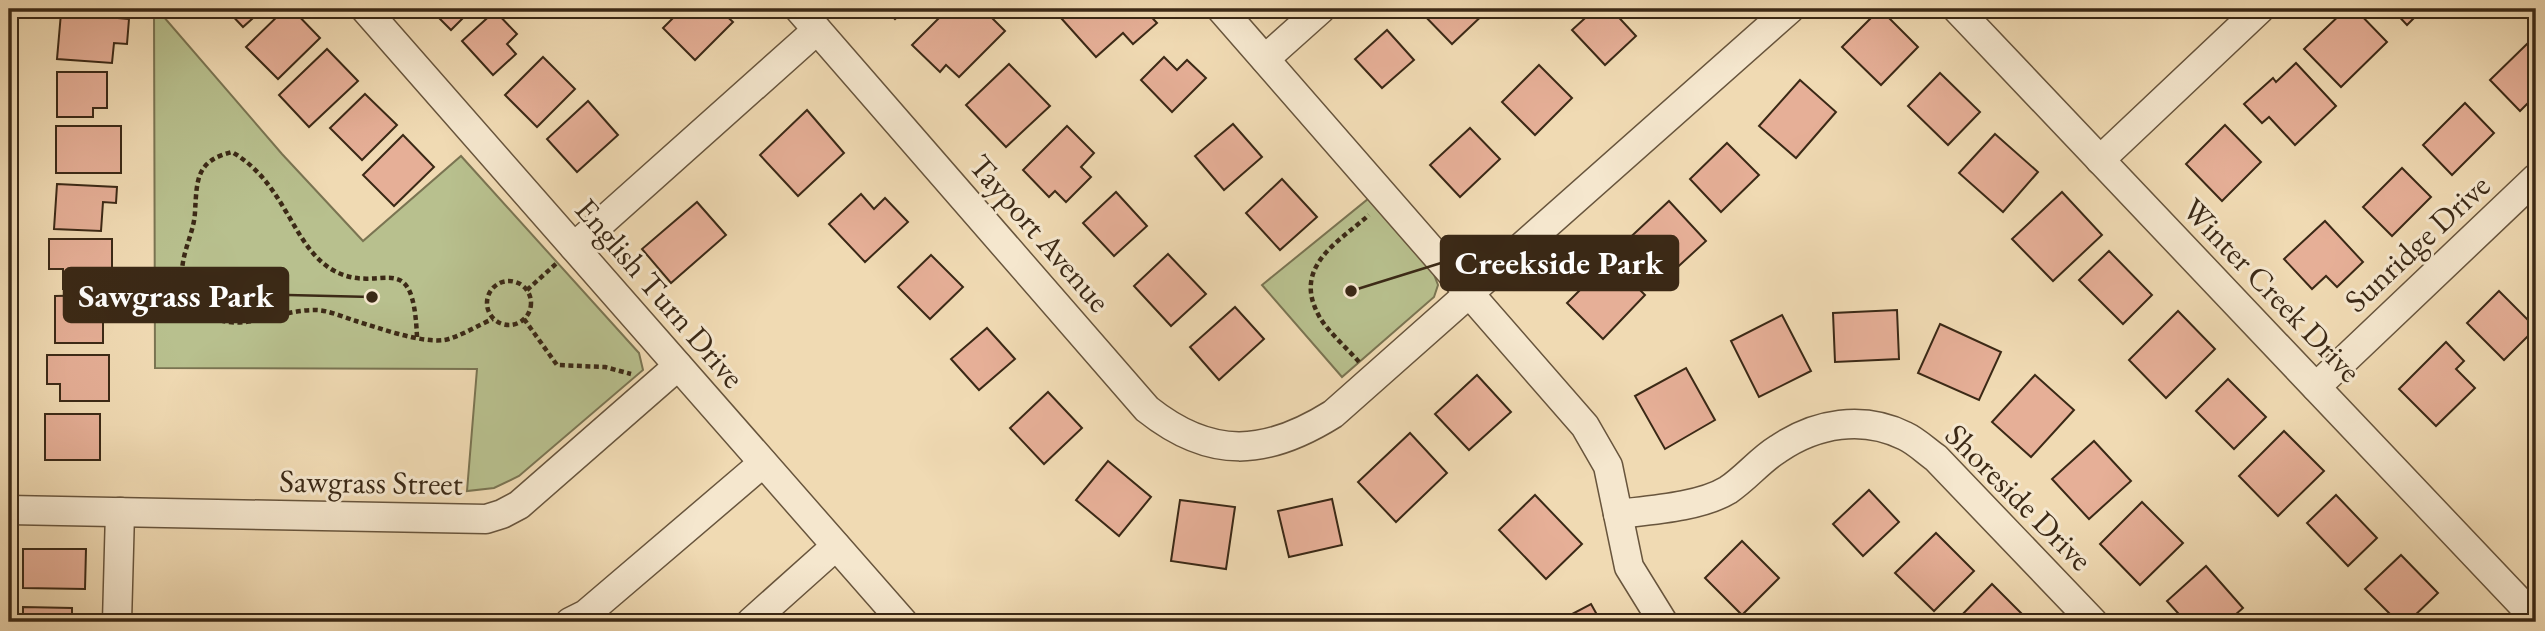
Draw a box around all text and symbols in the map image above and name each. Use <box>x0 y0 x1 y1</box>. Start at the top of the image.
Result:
street label: Tayport Avenue <box>960 145 1120 321</box>
street label: Sunridge Drive <box>2335 165 2499 321</box>
street label: English Turn Drive <box>566 189 754 397</box>
street label: Winter Creek Drive <box>2173 189 2371 391</box>
callout: Creekside Park <box>1441 236 1678 290</box>
text: Creekside Park <box>1455 241 1664 284</box>
callout: Sawgrass Park <box>64 268 288 322</box>
text: Sawgrass Park <box>78 274 275 317</box>
street label: Shoreside Drive <box>1936 414 2102 580</box>
street label: Sawgrass Street <box>279 459 463 505</box>

